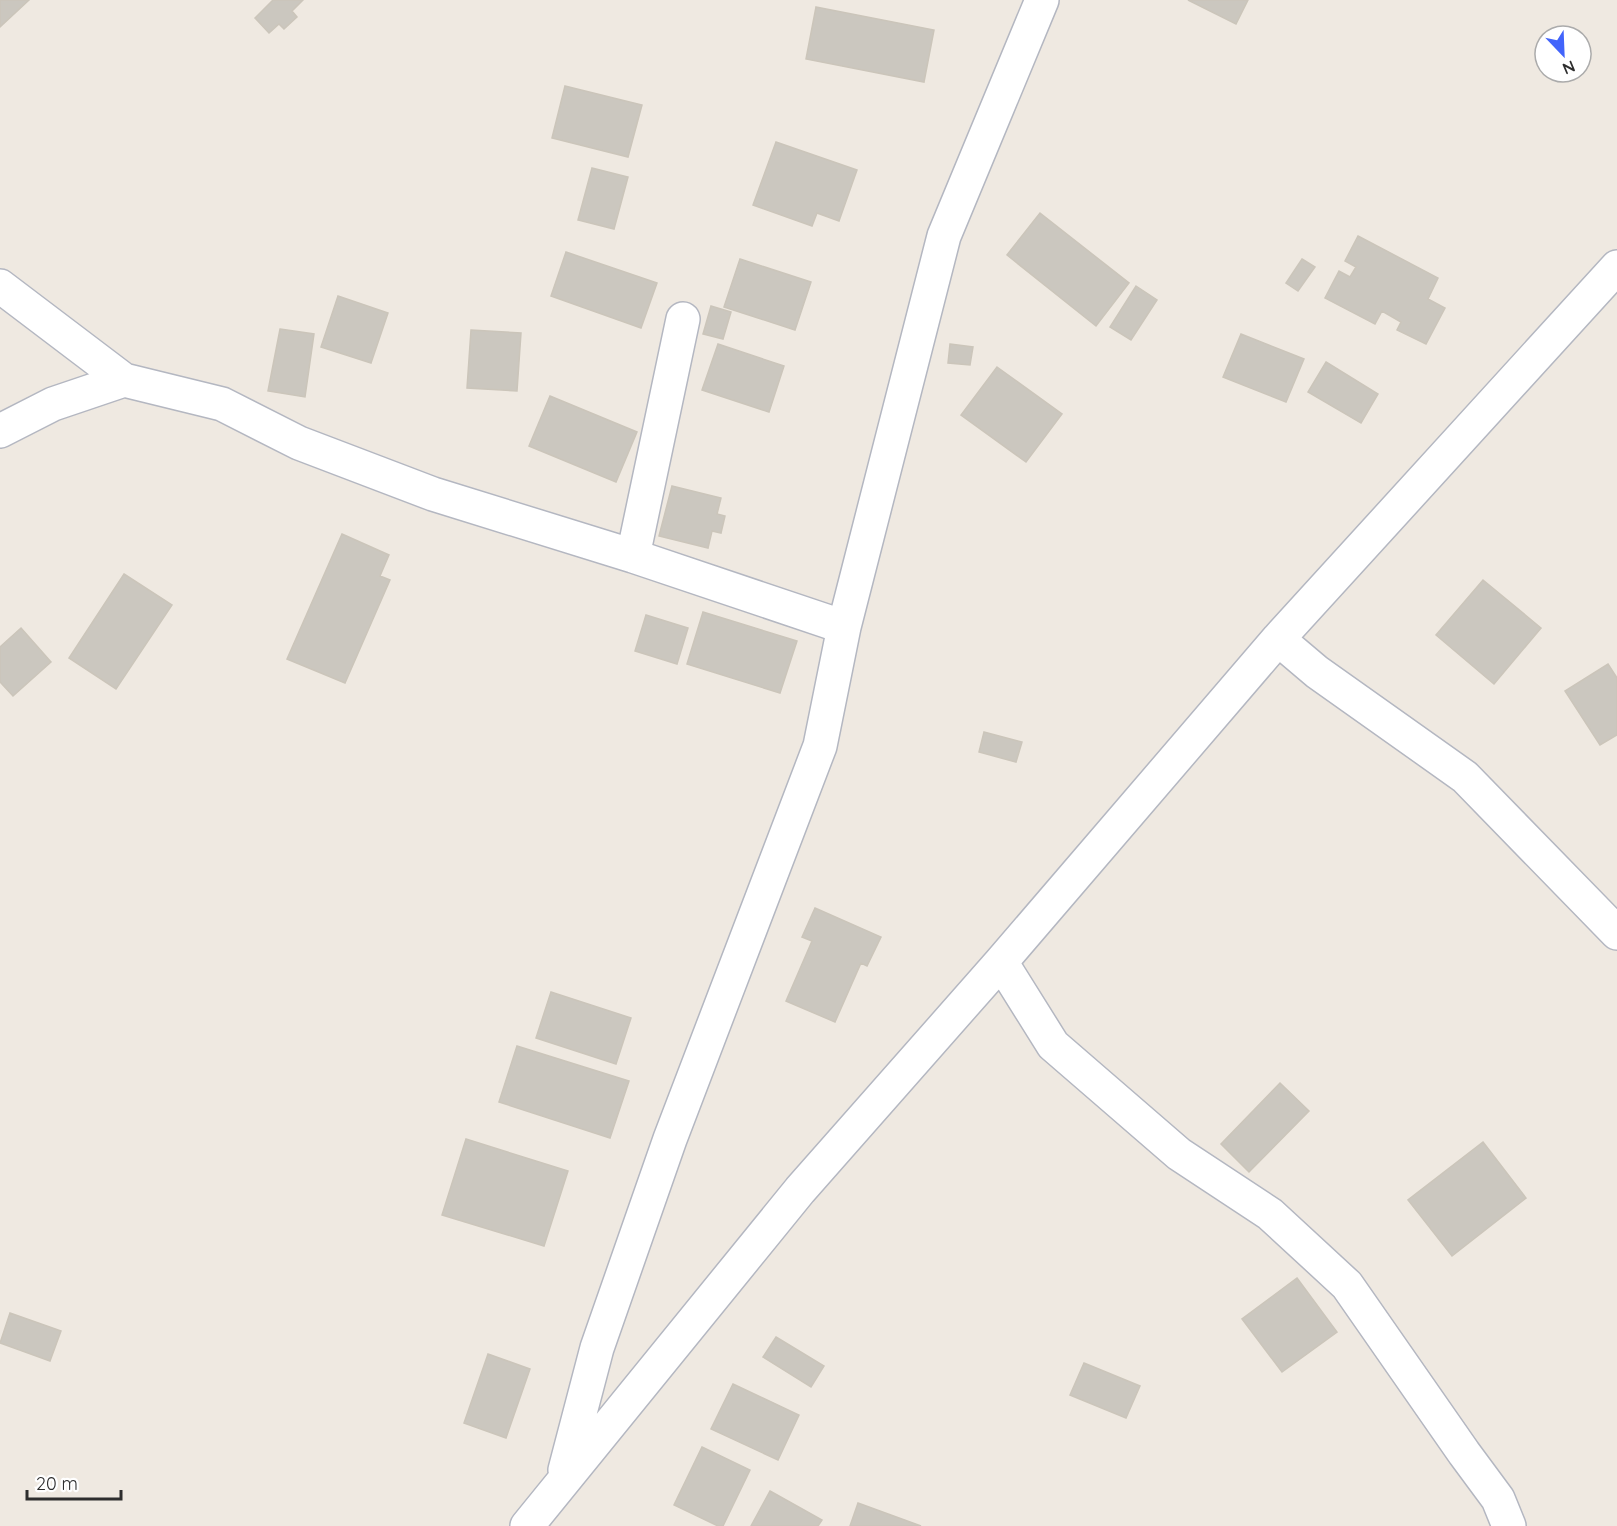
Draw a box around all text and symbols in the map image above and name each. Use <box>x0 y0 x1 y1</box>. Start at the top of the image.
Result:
north arrow <box>1533 24 1593 84</box>
text: N <box>1560 56 1578 79</box>
scale bar <box>27 1463 122 1501</box>
text: 20 m <box>36 1472 78 1495</box>

